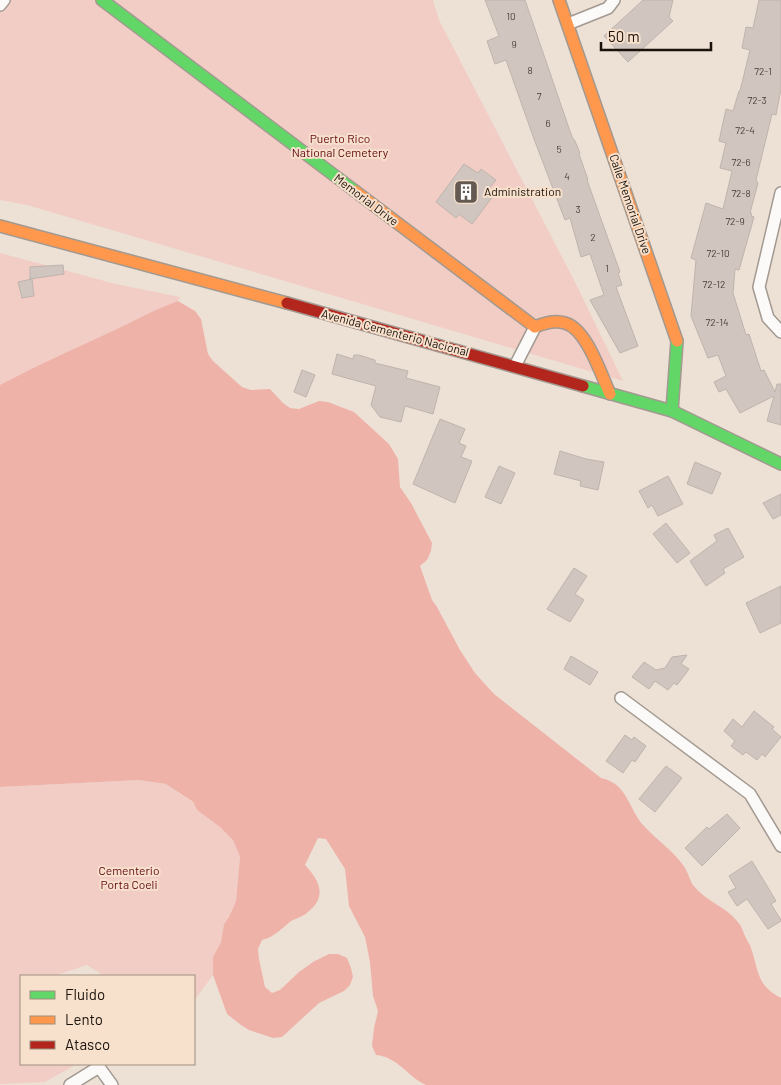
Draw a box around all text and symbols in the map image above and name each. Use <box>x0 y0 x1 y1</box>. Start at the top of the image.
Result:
house number: 10 <box>506 10 516 22</box>
scale bar <box>601 20 711 52</box>
text: 50 m <box>608 27 640 45</box>
house number: 9 <box>511 38 517 50</box>
house number: 8 <box>527 64 533 76</box>
house number: 72-1 <box>754 65 772 77</box>
house number: 7 <box>537 90 542 102</box>
house number: 72-3 <box>747 94 767 106</box>
house number: 6 <box>545 117 551 129</box>
house number: 72-4 <box>735 124 755 136</box>
park label: Puerto Rico National Cemetery <box>292 131 389 159</box>
house number: 5 <box>556 143 562 155</box>
street label: Calle Memorial Drive <box>607 152 655 255</box>
house number: 72-6 <box>731 156 751 168</box>
street label: Memorial Drive <box>332 170 401 228</box>
house number: 4 <box>564 170 570 182</box>
building icon: Administration <box>453 179 479 205</box>
place label: Administration <box>484 184 561 198</box>
house number: 72-8 <box>731 187 751 199</box>
house number: 3 <box>575 203 581 215</box>
house number: 72-9 <box>725 215 745 227</box>
house number: 2 <box>590 231 596 243</box>
house number: 72-10 <box>706 247 730 259</box>
house number: 1 <box>605 262 609 274</box>
house number: 72-12 <box>703 278 725 290</box>
street label: Avenida Cementerio Nacional <box>320 306 471 358</box>
house number: 72-14 <box>705 316 729 328</box>
park label: Cementerio Porta Coeli <box>99 863 159 891</box>
legend <box>20 975 195 1065</box>
text: Fluido <box>65 985 105 1003</box>
text: Lento <box>65 1010 103 1028</box>
text: Atasco <box>65 1035 110 1053</box>

